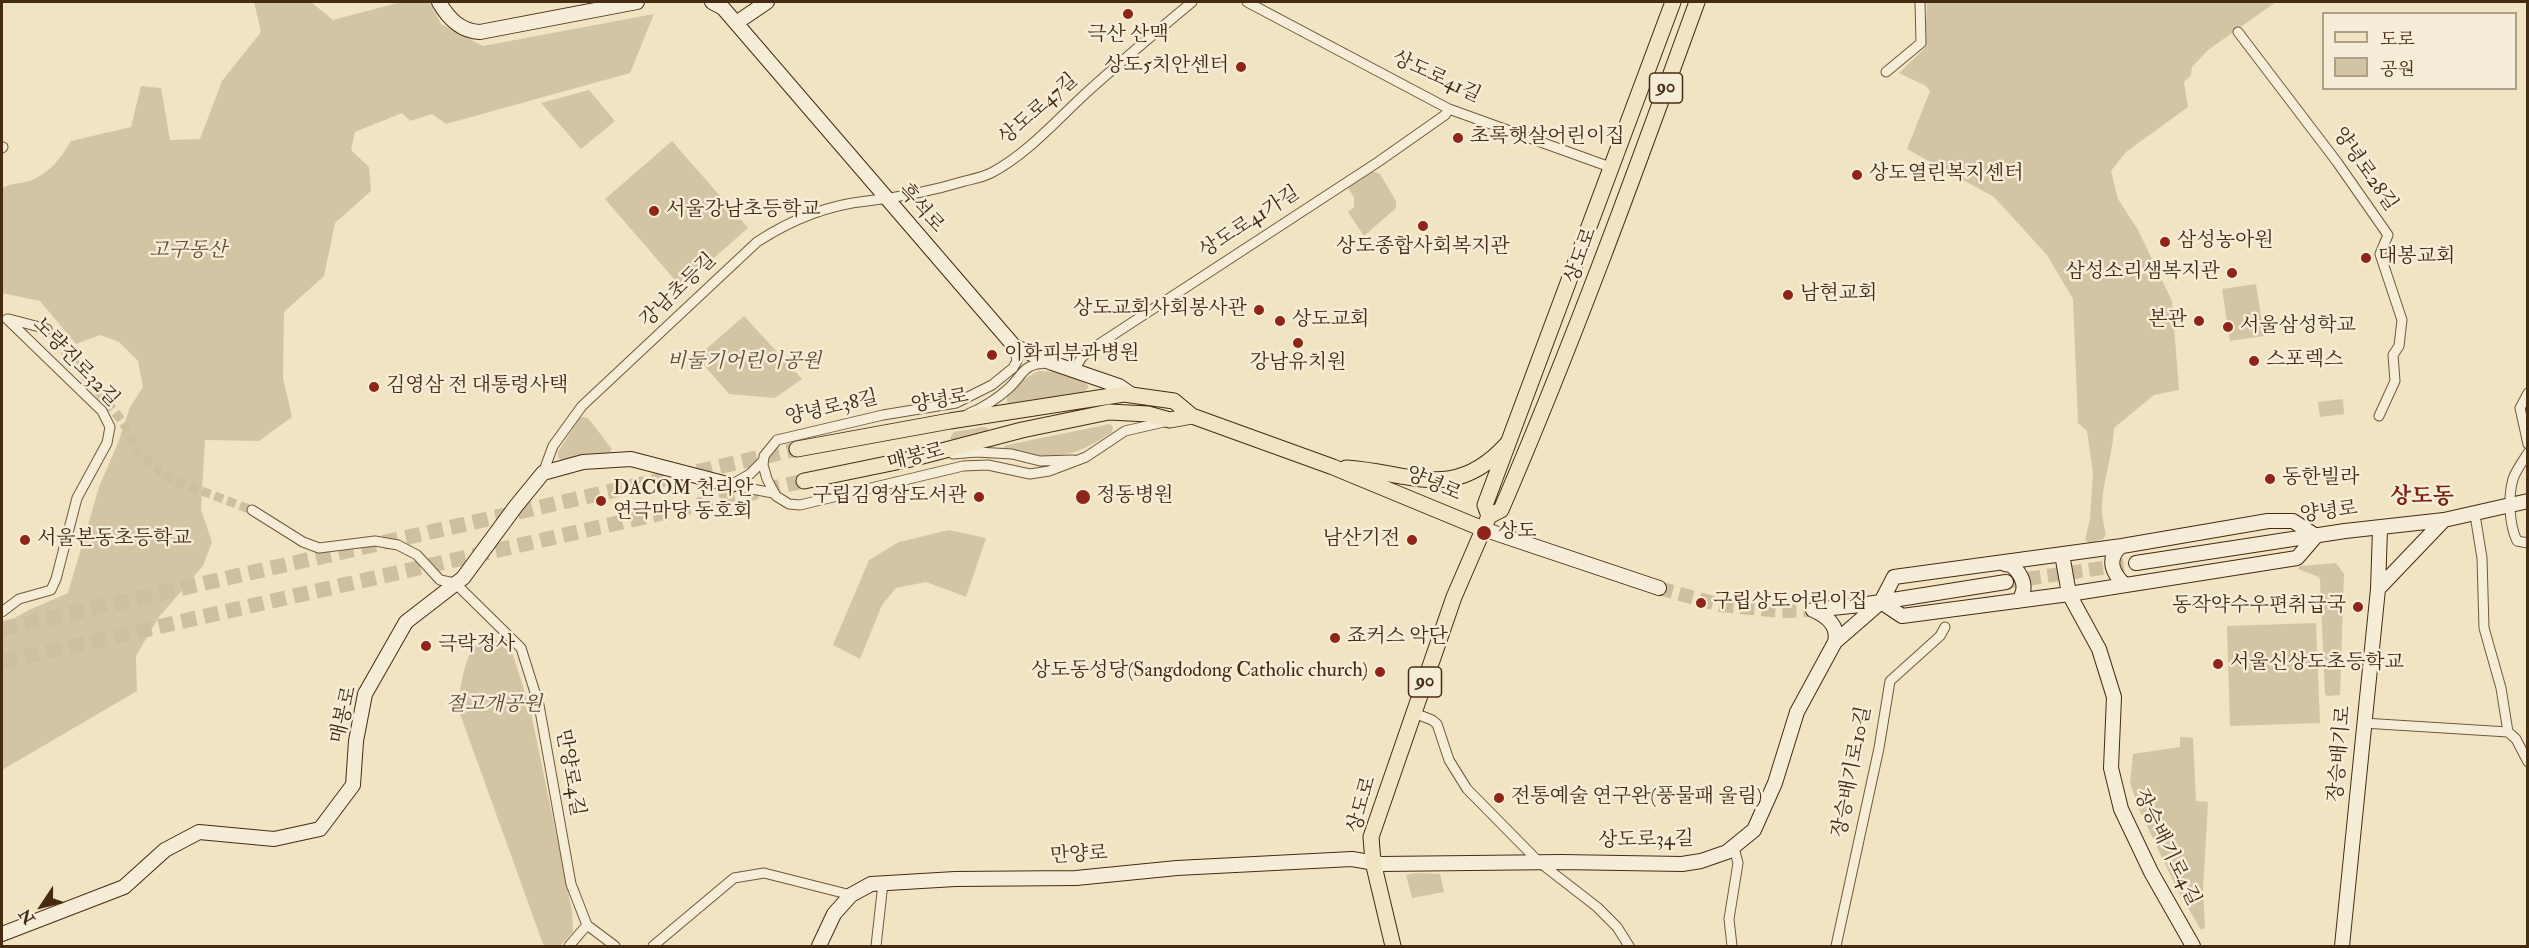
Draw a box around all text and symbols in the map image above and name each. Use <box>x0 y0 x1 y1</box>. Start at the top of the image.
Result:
marker: 극산 산맥 <box>1121 7 1135 21</box>
legend <box>2322 12 2517 90</box>
place label: 극산 산맥 <box>1087 24 1169 48</box>
text: 도로 <box>2380 28 2415 51</box>
street label: 상도로41길 <box>1388 47 1484 109</box>
place label: 상도5치안센터 <box>1104 55 1229 79</box>
text: 공원 <box>2380 58 2415 81</box>
marker: 상도5치안센터 <box>1234 60 1248 74</box>
street label: 상도로47길 <box>995 69 1083 151</box>
road number: 90 <box>1650 73 1682 103</box>
street label: 양녕로28길 <box>2326 123 2402 217</box>
place label: 초록햇살어린이집 <box>1470 126 1625 150</box>
marker: 초록햇살어린이집 <box>1451 131 1465 145</box>
place label: 상도열린복지센터 <box>1869 163 2024 187</box>
marker: 상도열린복지센터 <box>1850 168 1864 182</box>
street label: 흑석로 <box>892 179 948 239</box>
street label: 상도로41가길 <box>1195 182 1305 264</box>
place label: 서울강남초등학교 <box>666 199 821 223</box>
marker: 서울강남초등학교 <box>647 204 661 218</box>
marker: 상도종합사회복지관 <box>1416 219 1430 233</box>
street label: 상도로 <box>1561 225 1603 287</box>
place label: 삼성농아원 <box>2177 230 2274 254</box>
marker: 삼성농아원 <box>2158 235 2172 249</box>
place label: 상도종합사회복지관 <box>1336 236 1510 260</box>
park label: 고구동산 <box>149 240 227 264</box>
place label: 대봉교회 <box>2378 246 2455 270</box>
street label: 강남초등길 <box>636 249 722 333</box>
marker: 대봉교회 <box>2359 251 2373 265</box>
place label: 삼성소리샘복지관 <box>2065 261 2220 285</box>
marker: 삼성소리샘복지관 <box>2225 266 2239 280</box>
place label: 남현교회 <box>1800 283 1877 307</box>
marker: 남현교회 <box>1781 288 1795 302</box>
place label: 상도교회사회봉사관 <box>1073 298 1247 322</box>
marker: 상도교회사회봉사관 <box>1252 303 1266 317</box>
place label: 상도교회 <box>1292 309 1369 333</box>
place label: 본관 <box>2148 309 2187 333</box>
street label: 노량진로32길 <box>27 314 123 412</box>
marker: 상도교회 <box>1273 314 1287 328</box>
marker: 본관 <box>2192 314 2206 328</box>
place label: 서울삼성학교 <box>2240 315 2356 339</box>
marker: 서울삼성학교 <box>2221 320 2235 334</box>
marker: 강남유치원 <box>1291 336 1305 350</box>
place label: 이화피부과병원 <box>1004 343 1139 367</box>
marker: 이화피부과병원 <box>985 348 999 362</box>
place label: 스포렉스 <box>2266 349 2343 373</box>
park label: 비둘기어린이공원 <box>667 351 821 375</box>
place label: 강남유치원 <box>1250 352 1346 376</box>
marker: 스포렉스 <box>2247 354 2261 368</box>
place label: 김영삼 전 대통령사택 <box>386 375 568 399</box>
marker: 김영삼 전 대통령사택 <box>367 380 381 394</box>
street label: 양녕로 <box>909 385 971 419</box>
street label: 양녕로38길 <box>783 387 881 431</box>
street label: 매봉로 <box>885 439 947 477</box>
street label: 양녕로 <box>1402 463 1464 507</box>
place label: 동한빌라 <box>2282 467 2359 491</box>
marker: 동한빌라 <box>2263 472 2277 486</box>
place label: DACOM 천리안 연극마당 동호회 <box>613 478 754 525</box>
place label: 구립김영삼도서관 <box>812 485 967 509</box>
place label: 정동병원 <box>1096 485 1173 509</box>
district label: 상도동 <box>2390 485 2454 511</box>
marker: 정동병원 <box>1074 488 1092 506</box>
marker: 구립김영삼도서관 <box>972 490 986 504</box>
marker: DACOM 천리안 연극마당 동호회 <box>594 494 608 508</box>
street label: 양녕로 <box>2299 498 2359 528</box>
place label: 상도 <box>1498 521 1537 545</box>
marker: 상도 <box>1475 524 1493 542</box>
place label: 서울본동초등학교 <box>37 528 192 552</box>
place label: 남산기전 <box>1323 528 1400 552</box>
marker: 서울본동초등학교 <box>18 533 32 547</box>
marker: 남산기전 <box>1405 533 1419 547</box>
place label: 구립상도어린이집 <box>1713 591 1868 615</box>
place label: 동작약수우편취급국 <box>2172 595 2346 619</box>
marker: 구립상도어린이집 <box>1694 596 1708 610</box>
marker: 동작약수우편취급국 <box>2351 600 2365 614</box>
place label: 죠커스 악단 <box>1347 626 1448 650</box>
marker: 죠커스 악단 <box>1328 631 1342 645</box>
place label: 극락정사 <box>438 634 515 658</box>
marker: 극락정사 <box>419 639 433 653</box>
place label: 서울신상도초등학교 <box>2230 652 2404 676</box>
marker: 서울신상도초등학교 <box>2211 657 2225 671</box>
place label: 상도동성당(Sangdodong Catholic church) <box>1031 660 1368 684</box>
marker: 상도동성당(Sangdodong Catholic church) <box>1373 665 1387 679</box>
road number: 90 <box>1408 667 1442 697</box>
street label: 매봉로 <box>327 684 363 746</box>
park label: 절고개공원 <box>446 694 542 718</box>
street label: 장승배기로10길 <box>1829 704 1877 840</box>
street label: 장승배기로 <box>2325 705 2357 803</box>
street label: 만양로4길 <box>550 728 588 818</box>
street label: 상도로 <box>1343 774 1383 836</box>
place label: 전통예술 연구완(풍물패 울림) <box>1511 786 1762 810</box>
street label: 장승배기로4길 <box>2127 786 2205 910</box>
marker: 전통예술 연구완(풍물패 울림) <box>1492 791 1506 805</box>
street label: 상도로34길 <box>1598 828 1694 854</box>
street label: 만양로 <box>1049 842 1109 870</box>
north arrow <box>12 876 72 936</box>
text: N <box>15 905 40 928</box>

